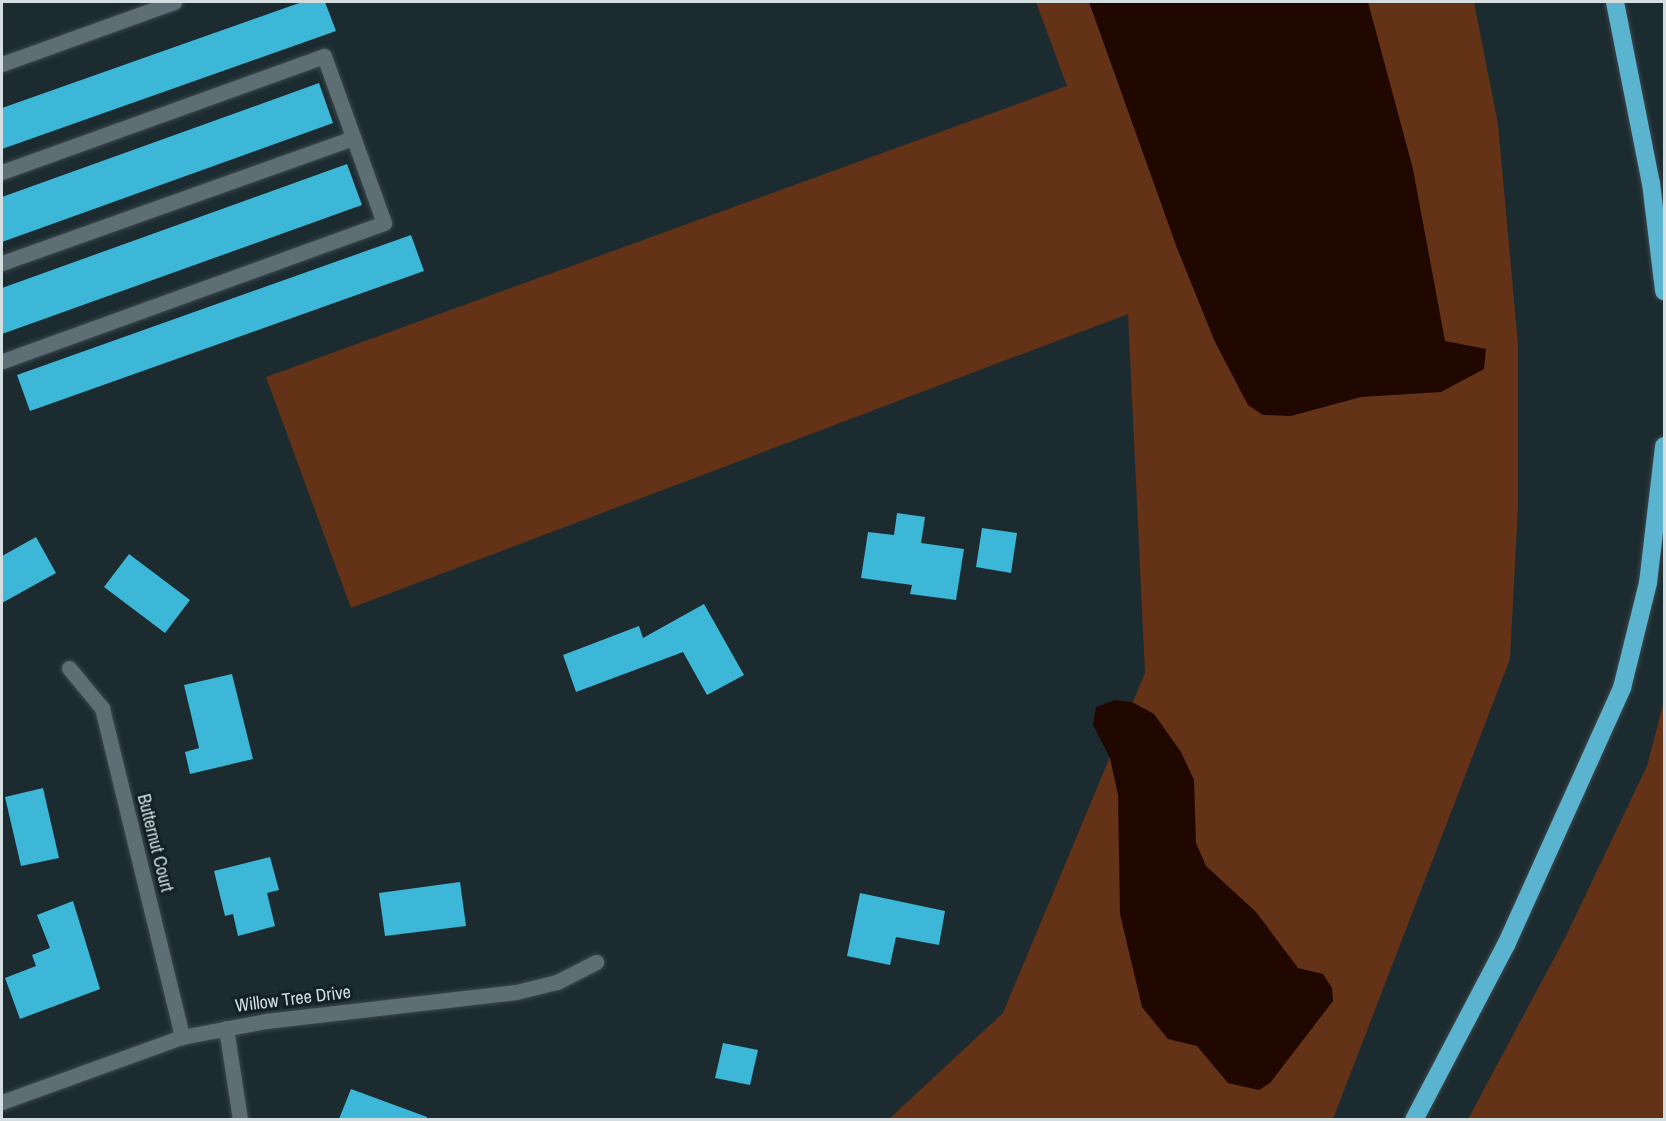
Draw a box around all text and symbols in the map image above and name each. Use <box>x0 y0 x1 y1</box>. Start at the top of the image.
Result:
street label: Butternut Court <box>132 792 178 894</box>
street label: Willow Tree Drive <box>234 981 352 1017</box>

